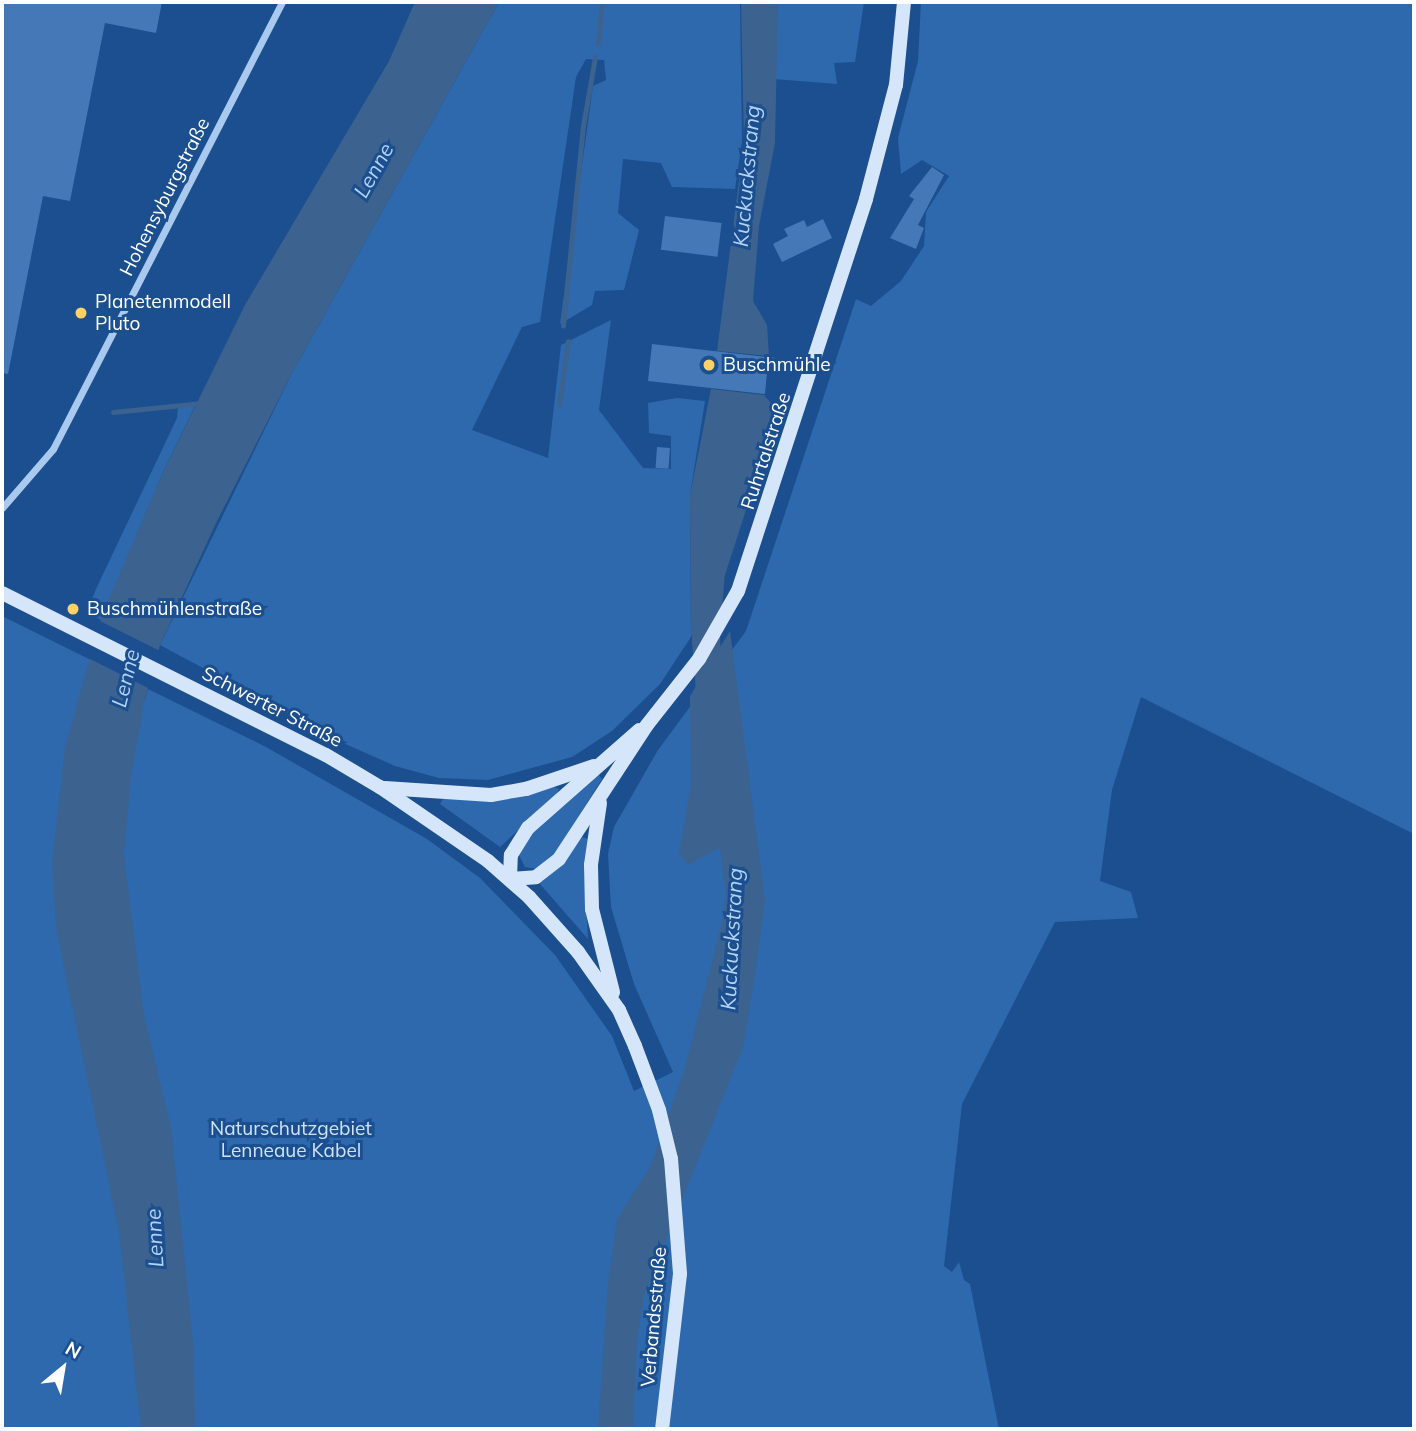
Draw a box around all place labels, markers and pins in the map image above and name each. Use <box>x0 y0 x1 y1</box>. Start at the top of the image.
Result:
place label: Planetenmodell Pluto <box>95 291 231 335</box>
marker: Planetenmodell Pluto <box>73 305 89 321</box>
place label: Buschmühle <box>723 354 830 376</box>
marker: Buschmühle <box>701 357 717 373</box>
place label: Buschmühlenstraße <box>87 598 262 620</box>
marker: Buschmühlenstraße <box>65 601 81 617</box>

